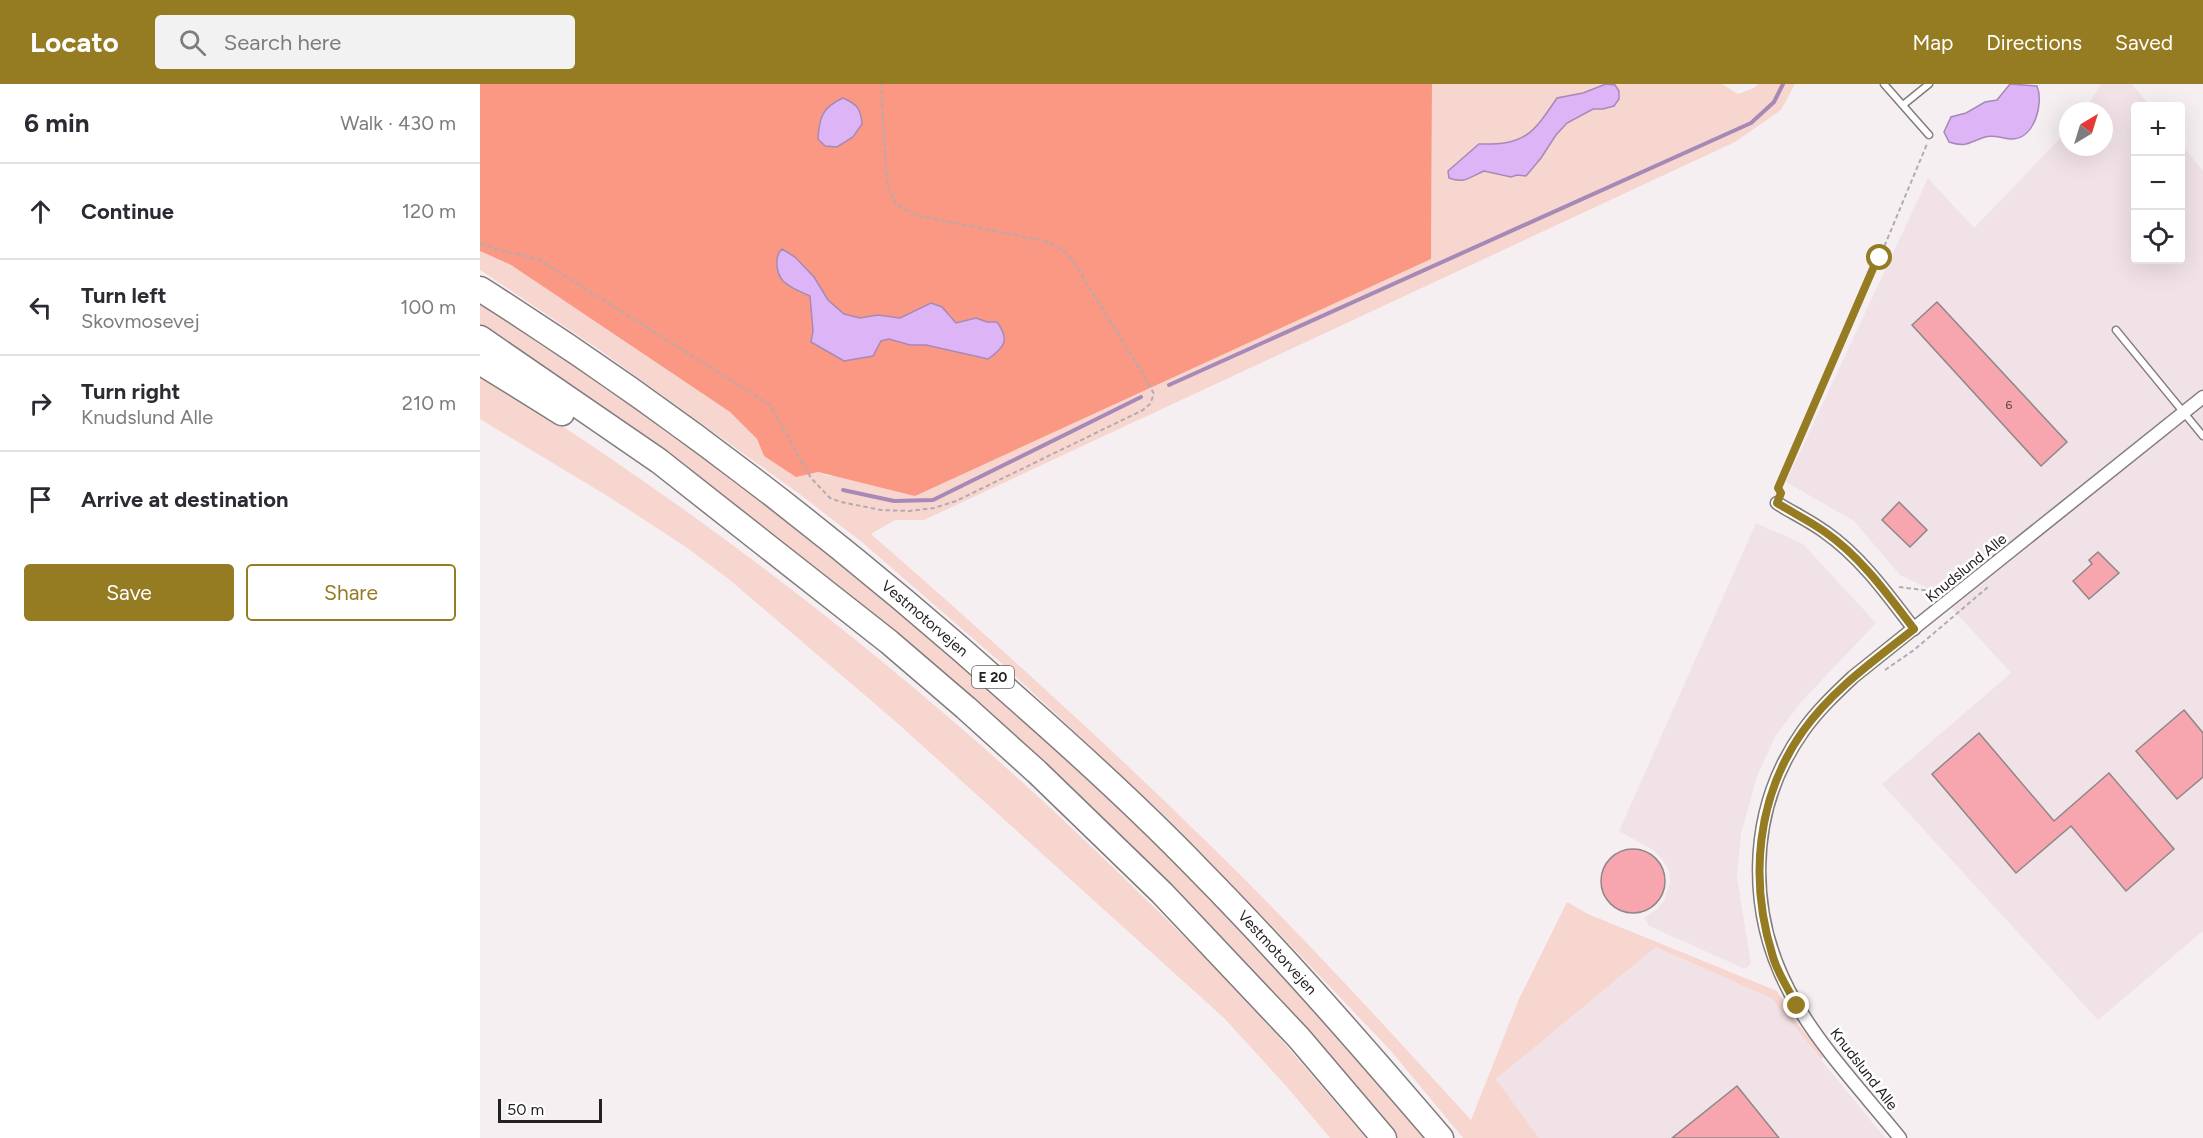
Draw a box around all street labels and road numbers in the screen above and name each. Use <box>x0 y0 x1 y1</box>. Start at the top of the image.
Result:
street label: Knudslund Alle <box>1922 530 2010 606</box>
street label: Vestmotorvejen <box>878 577 972 660</box>
road number: E 20 <box>972 666 1014 688</box>
street label: Vestmotorvejen <box>1234 907 1320 998</box>
street label: Knudslund Alle <box>1826 1024 1902 1114</box>

